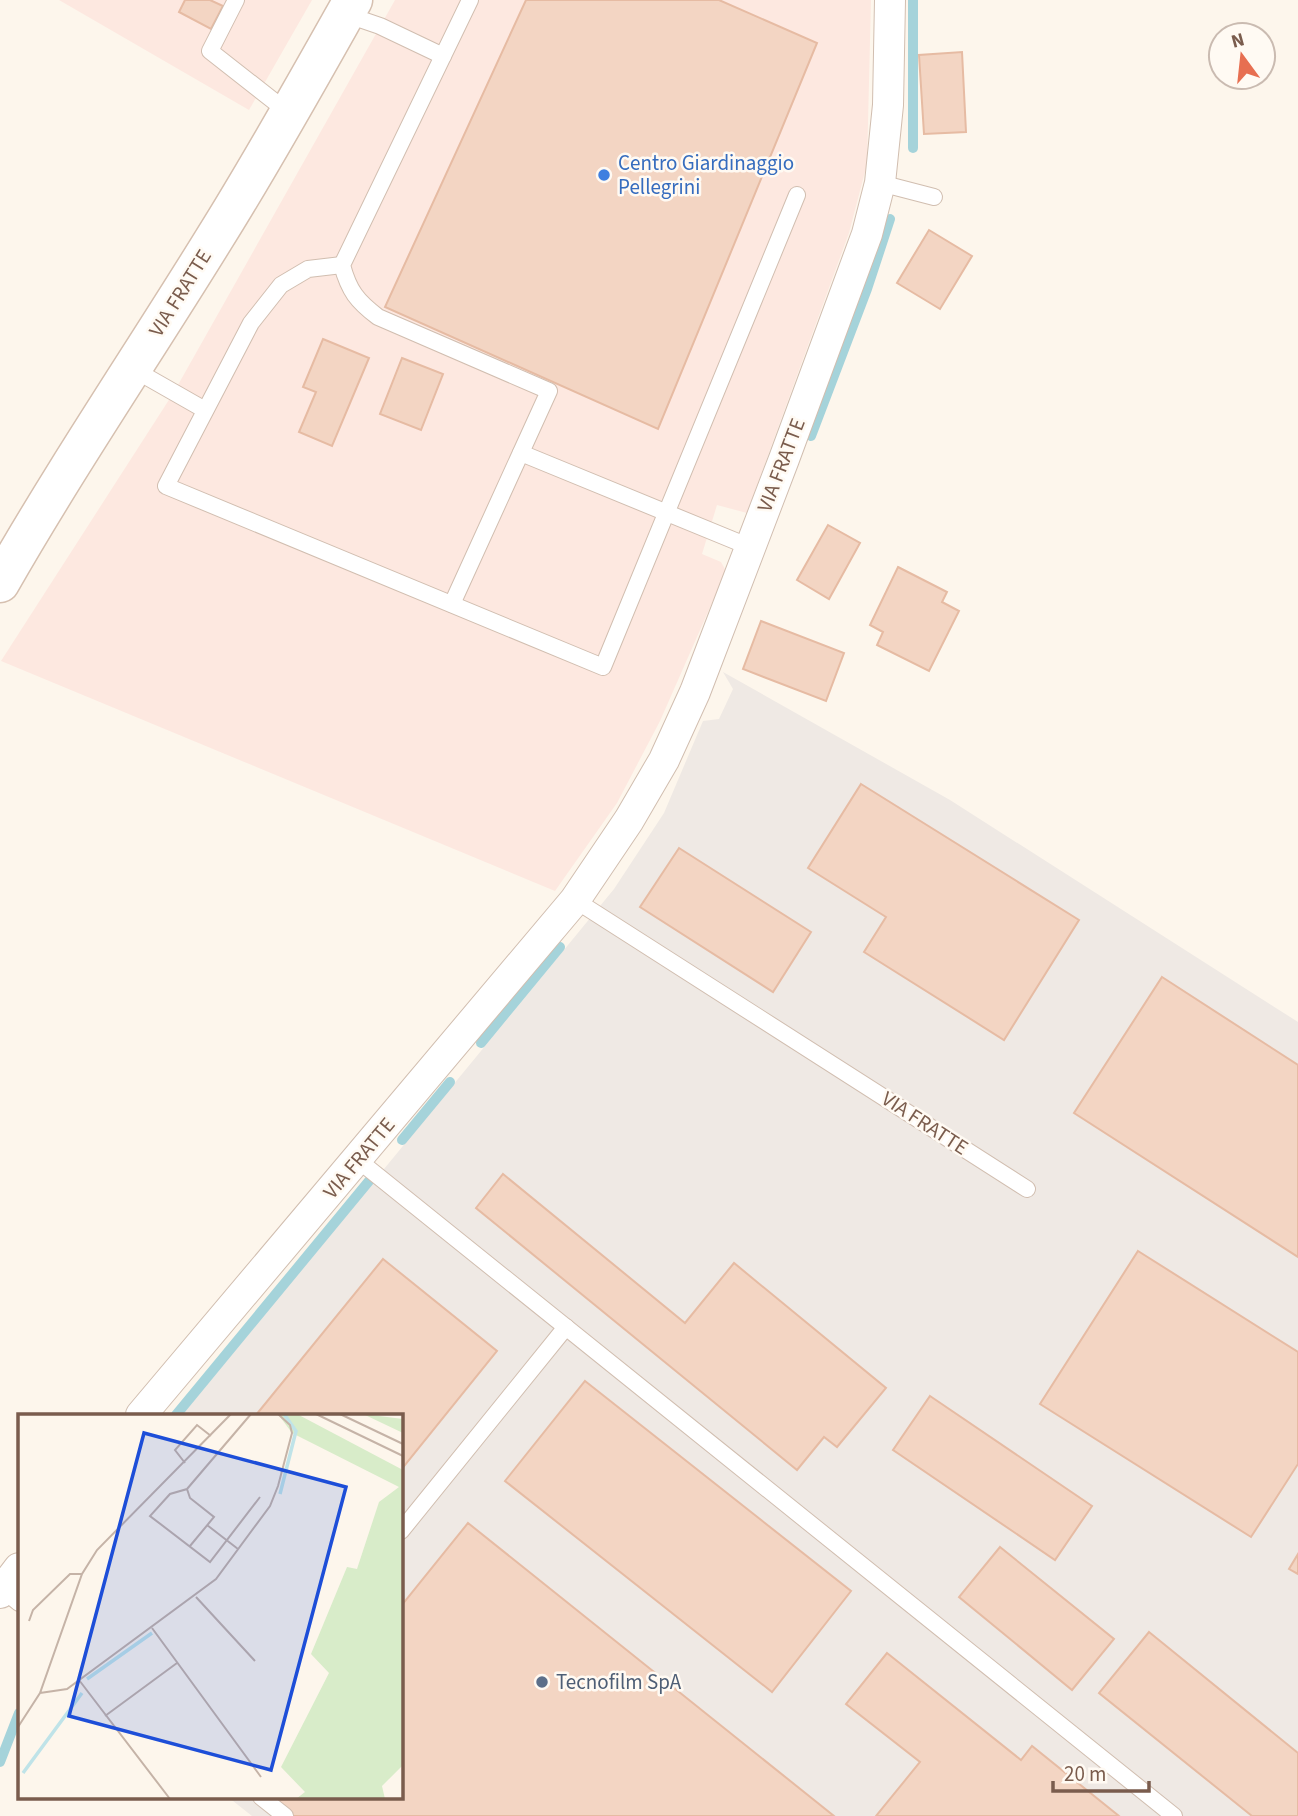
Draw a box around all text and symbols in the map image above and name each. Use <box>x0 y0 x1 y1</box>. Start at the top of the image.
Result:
north arrow <box>1207 21 1277 91</box>
text: N <box>1228 26 1248 56</box>
place label: Centro Giardinaggio Pellegrini <box>618 148 794 202</box>
marker: Centro Giardinaggio Pellegrini <box>596 167 612 183</box>
street label: VIA FRATTE <box>141 243 219 343</box>
street label: VIA FRATTE <box>749 414 813 516</box>
street label: VIA FRATTE <box>876 1084 974 1162</box>
street label: VIA FRATTE <box>316 1111 402 1205</box>
inset map <box>18 1414 402 1798</box>
place label: Tecnofilm SpA <box>556 1667 682 1697</box>
marker: Tecnofilm SpA <box>534 1674 550 1690</box>
scale bar <box>1053 1750 1149 1794</box>
text: 20 m <box>1064 1759 1106 1789</box>

